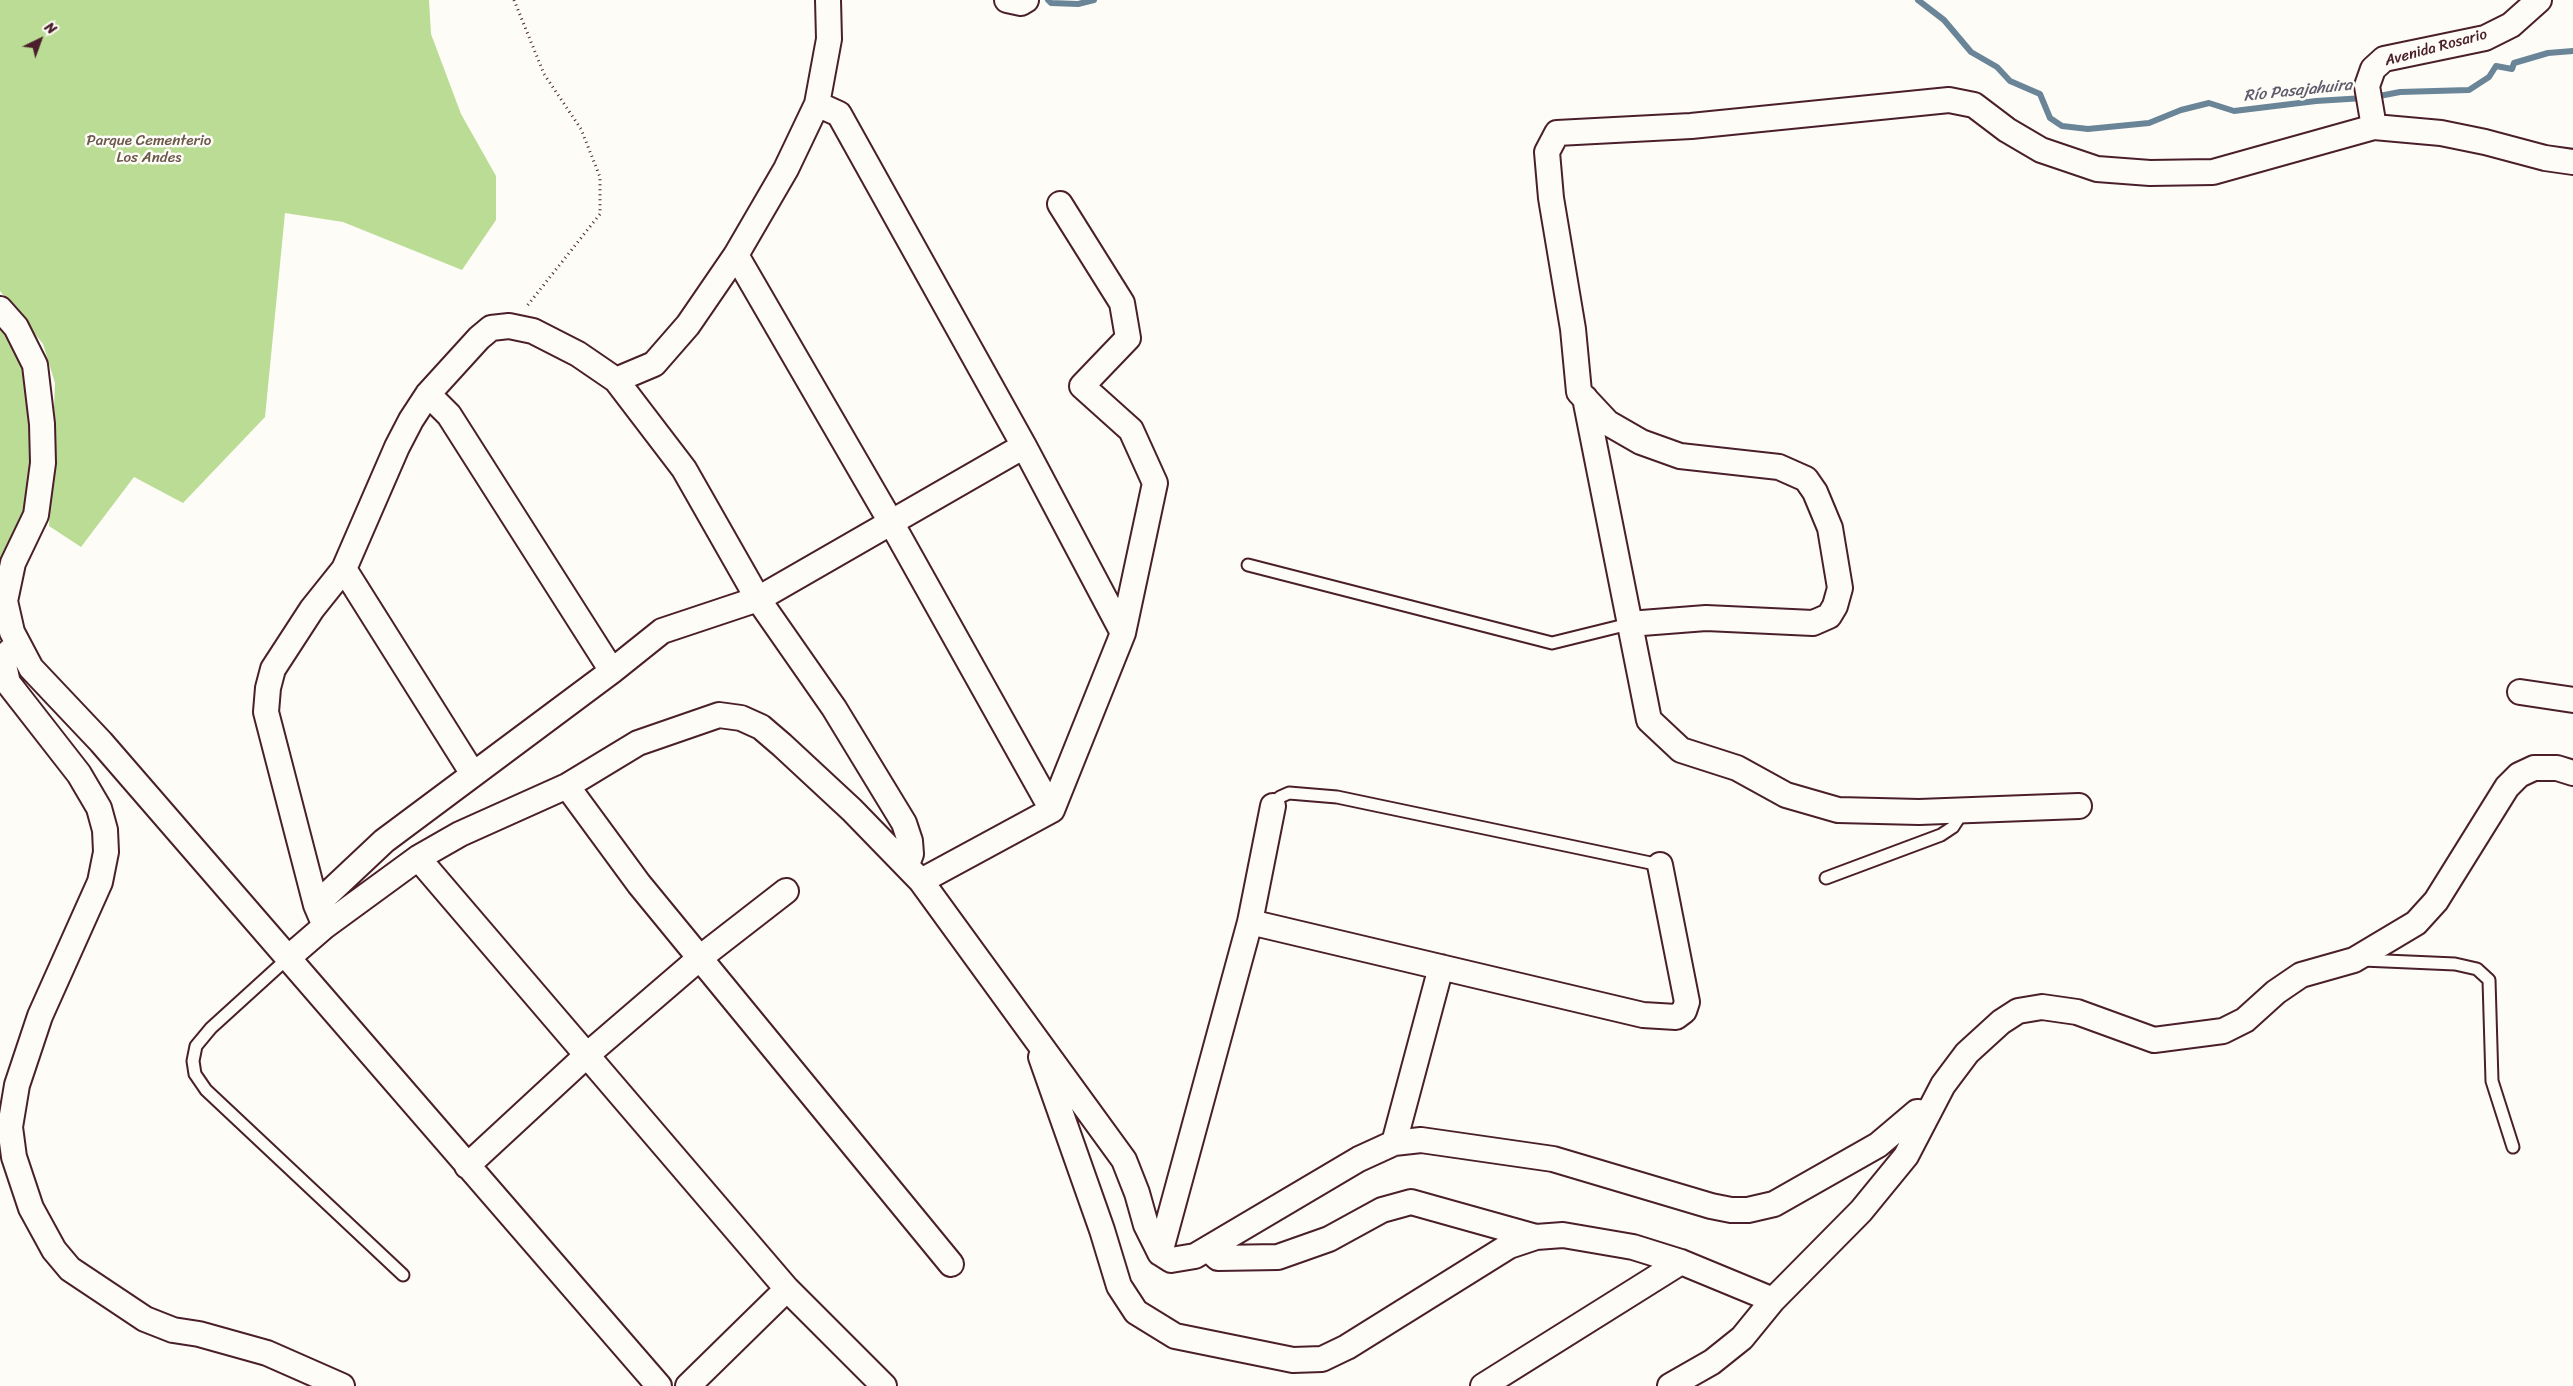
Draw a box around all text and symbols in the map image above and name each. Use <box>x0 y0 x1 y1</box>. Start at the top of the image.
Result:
north arrow <box>15 15 65 65</box>
text: N <box>38 16 62 41</box>
street label: Avenida Rosario <box>2383 26 2489 70</box>
water label: Río Pasajahuira <box>2243 76 2353 106</box>
park label: Parque Cementerio Los Andes <box>87 132 211 167</box>

